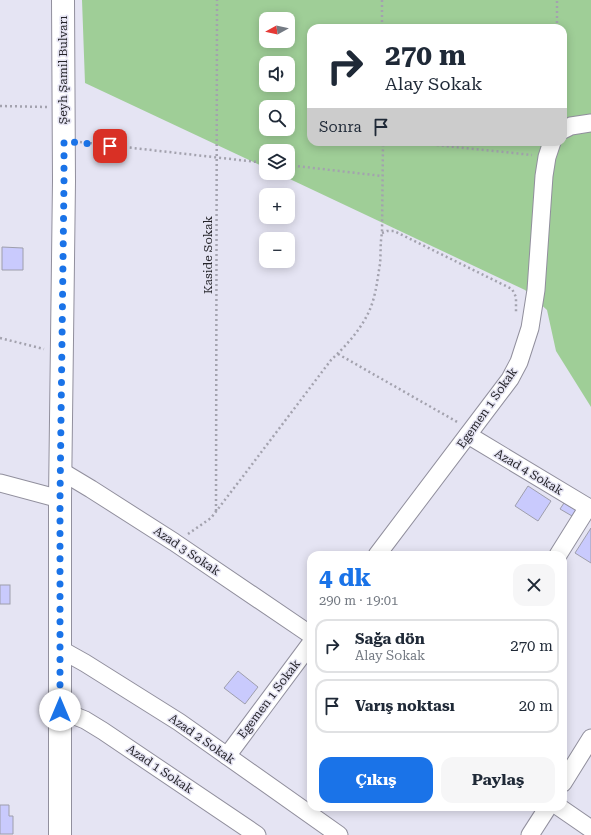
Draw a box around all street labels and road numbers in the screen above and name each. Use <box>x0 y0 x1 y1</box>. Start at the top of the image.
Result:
street label: Şeyh Şamil Bulvarı <box>56 16 70 124</box>
street label: Kaside Sokak <box>201 215 215 294</box>
street label: Egemen 1 Sokak <box>454 365 520 451</box>
street label: Azad 4 Sokak <box>492 446 566 498</box>
street label: Azad 3 Sokak <box>151 524 223 579</box>
street label: Egemen 1 Sokak <box>235 656 303 741</box>
street label: Azad 2 Sokak <box>166 711 238 767</box>
street label: Azad 1 Sokak <box>124 742 196 797</box>

